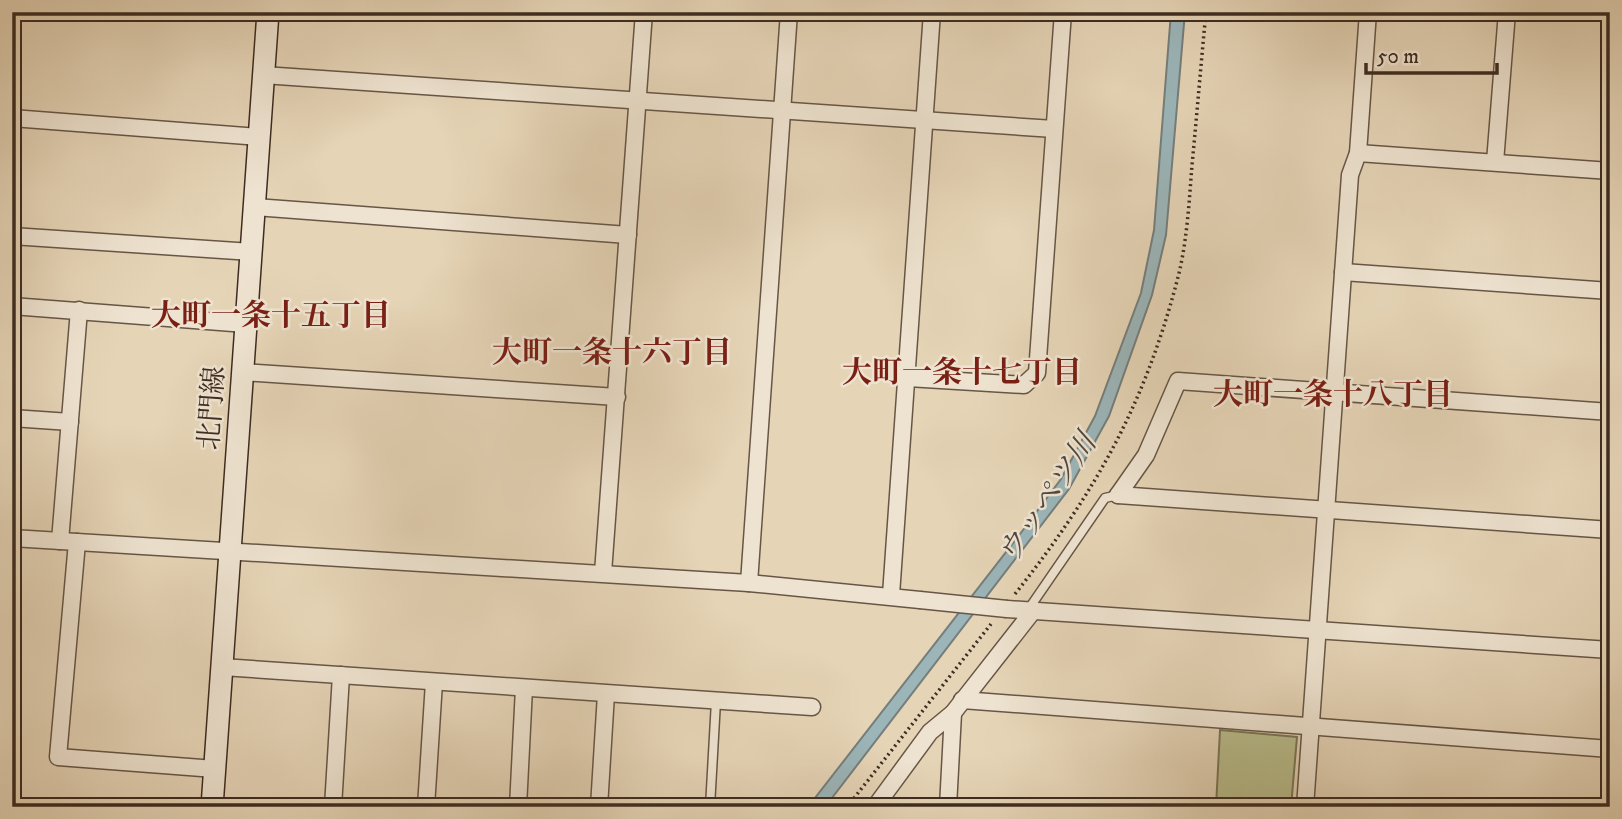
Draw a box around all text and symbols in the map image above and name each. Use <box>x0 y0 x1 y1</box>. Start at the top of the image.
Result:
scale bar <box>1366 32 1498 76</box>
text: 50 m <box>1377 44 1419 70</box>
district label: 大町一条十五丁目 <box>151 298 391 335</box>
district label: 大町一条十六丁目 <box>492 335 732 372</box>
district label: 大町一条十七丁目 <box>842 355 1082 392</box>
street label: 北門線 <box>192 365 232 451</box>
district label: 大町一条十八丁目 <box>1213 377 1453 414</box>
water label: ウッペツ川 <box>991 424 1107 571</box>

